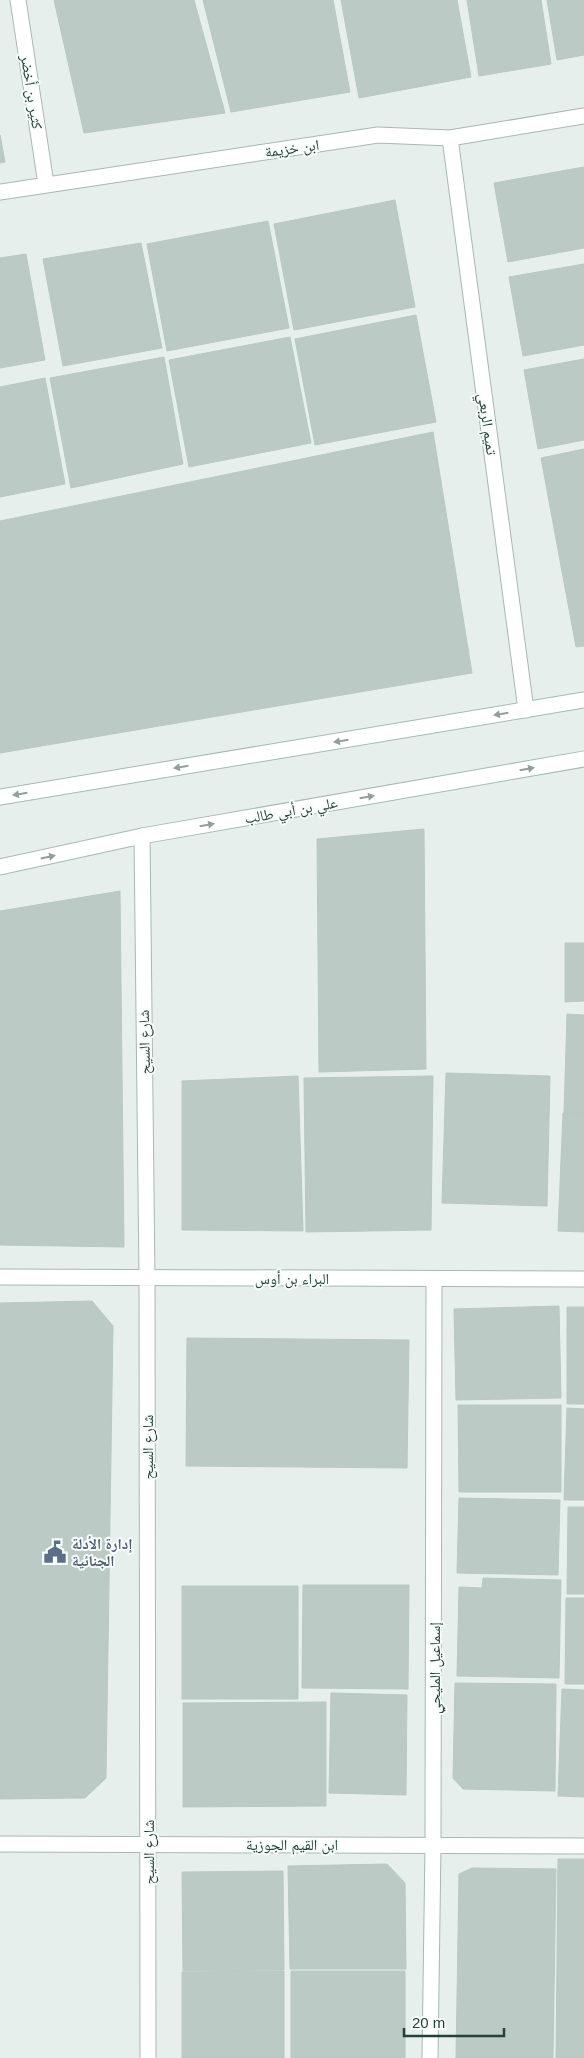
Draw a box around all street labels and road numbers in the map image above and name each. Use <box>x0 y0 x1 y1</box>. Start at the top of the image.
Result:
street label: كثير بن أخضر <box>16 53 46 131</box>
street label: ابن خزيمة <box>264 136 320 162</box>
street label: تميم الربعي <box>471 392 501 457</box>
street label: علي بن أبي طالب <box>243 793 340 830</box>
street label: شارع السيح <box>135 1009 155 1075</box>
street label: البراء بن أوس <box>255 1270 329 1289</box>
street label: شارع السيح <box>139 1414 158 1479</box>
street label: إسماعيل المليحي <box>426 1622 446 1714</box>
street label: شارع السيح <box>140 1819 159 1884</box>
street label: ابن القيم الجوزية <box>246 1836 338 1855</box>

